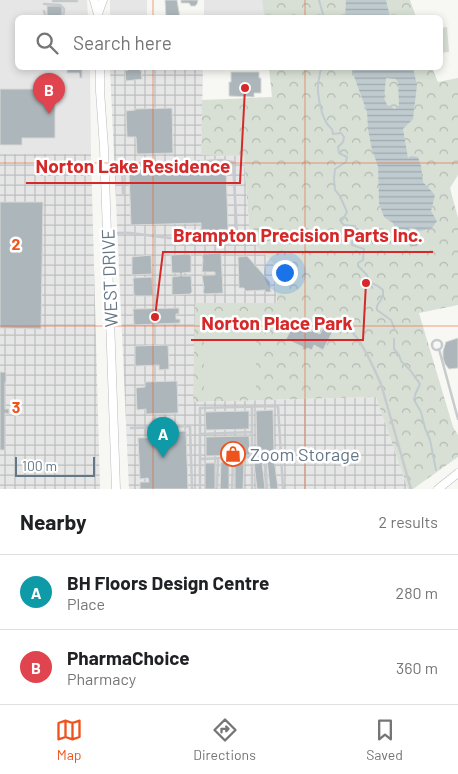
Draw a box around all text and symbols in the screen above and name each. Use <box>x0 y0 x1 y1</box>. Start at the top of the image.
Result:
search box <box>15 15 443 70</box>
icon: search <box>33 29 61 57</box>
text: Search here <box>73 31 172 54</box>
pin: B <box>33 73 65 114</box>
callout: Norton Lake Residence <box>26 149 240 183</box>
text: Norton Lake Residence <box>36 154 230 177</box>
callout: Brampton Precision Parts Inc. <box>163 218 433 252</box>
text: Brampton Precision Parts Inc. <box>173 223 423 246</box>
street label: WEST DRIVE <box>96 228 122 328</box>
text: 2 <box>12 234 21 253</box>
your location <box>272 260 298 286</box>
callout: Norton Place Park <box>191 306 363 340</box>
text: Norton Place Park <box>201 311 353 334</box>
text: 3 <box>12 397 20 416</box>
pin: A <box>147 417 179 458</box>
shop icon: Zoom Storage <box>220 441 246 467</box>
place label: Zoom Storage <box>250 443 360 465</box>
scale bar <box>15 454 95 477</box>
text: 100 m <box>22 457 57 474</box>
text: Nearby <box>20 509 86 534</box>
text: 2 results <box>379 512 438 531</box>
text: BH Floors Design Centre <box>67 571 269 594</box>
text: A <box>31 583 41 602</box>
text: 280 m <box>396 583 438 602</box>
text: Place <box>67 594 105 613</box>
text: PharmaChoice <box>67 646 190 669</box>
text: B <box>31 658 41 677</box>
text: 360 m <box>396 658 438 677</box>
text: Pharmacy <box>67 669 136 688</box>
tab: Map <box>55 716 83 763</box>
tab: Directions <box>193 716 256 763</box>
tab: Saved <box>366 716 403 763</box>

